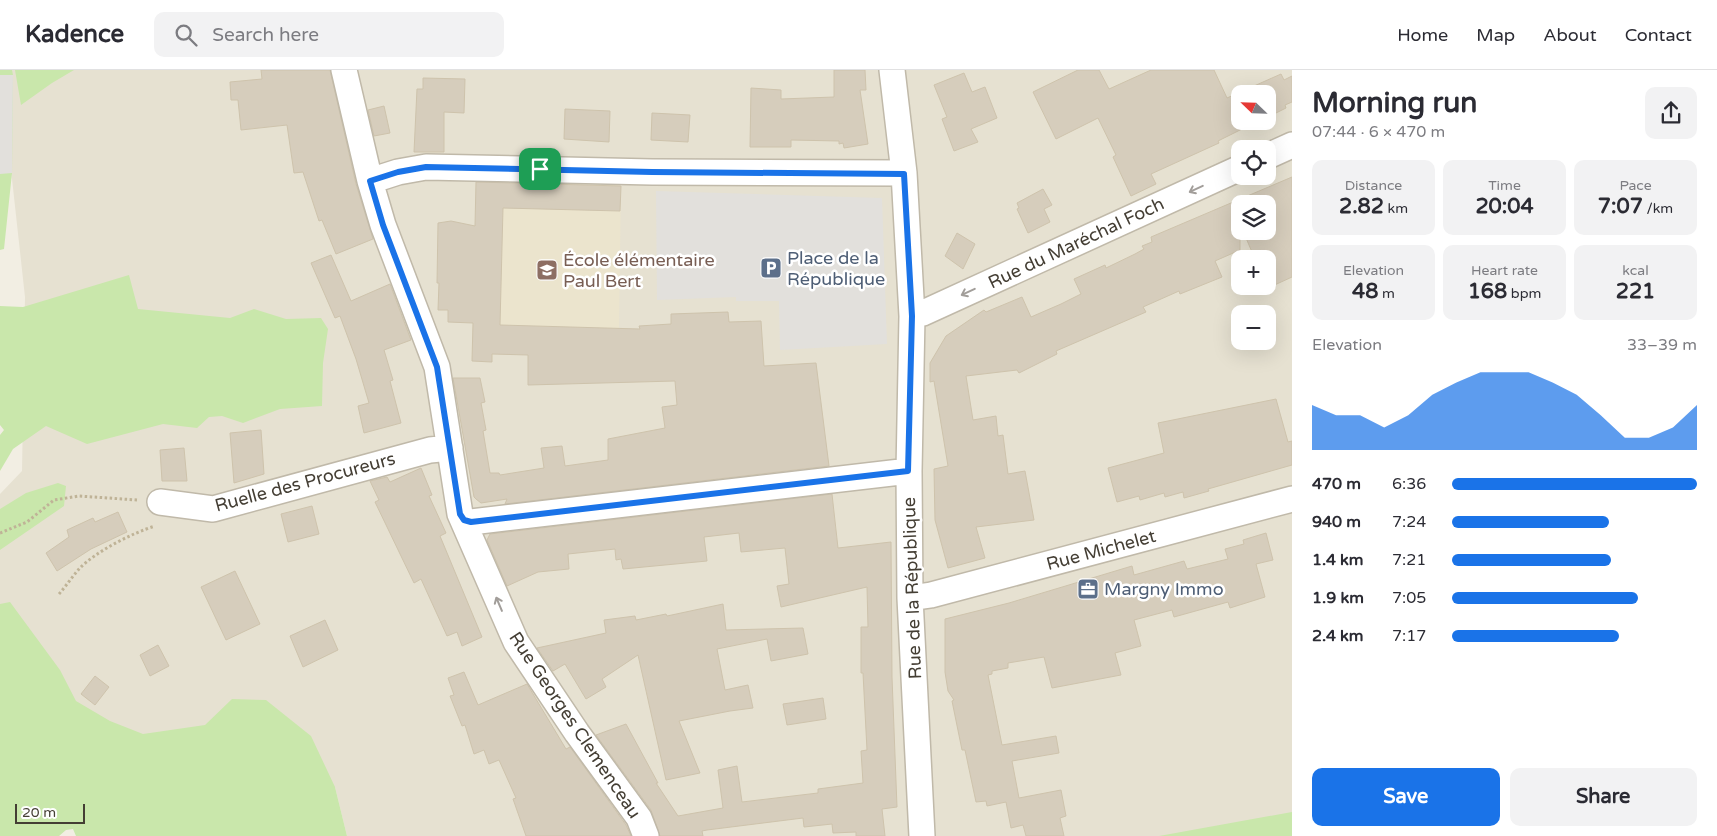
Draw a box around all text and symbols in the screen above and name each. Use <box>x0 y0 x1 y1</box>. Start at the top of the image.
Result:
search box <box>154 12 504 57</box>
text: Kadence <box>25 20 124 49</box>
icon: search <box>172 21 200 49</box>
text: Search here <box>212 24 319 46</box>
text: Home <box>1397 24 1448 46</box>
text: Map <box>1476 24 1515 46</box>
text: About <box>1543 24 1597 46</box>
text: Contact <box>1625 24 1692 46</box>
north arrow <box>1231 85 1276 130</box>
map controls <box>1231 85 1276 350</box>
text: Morning run <box>1312 86 1477 120</box>
button: share <box>1645 87 1697 139</box>
text: 07:44 · 6 × 470 m <box>1312 122 1445 142</box>
button: locate <box>1231 140 1276 185</box>
pin <box>519 148 561 190</box>
icon: arrive <box>526 155 554 183</box>
text: Distance <box>1345 177 1402 194</box>
text: Time <box>1488 177 1521 194</box>
text: Pace <box>1619 177 1652 194</box>
one-way arrow <box>1189 184 1204 194</box>
street label: Rue du Maréchal Foch <box>985 193 1167 293</box>
text: 2.82 <box>1339 194 1384 219</box>
text: 20:04 <box>1475 194 1534 219</box>
text: 7:07 <box>1598 194 1643 219</box>
button: layers <box>1231 195 1276 240</box>
text: km <box>1384 200 1408 217</box>
text: /km <box>1643 200 1673 217</box>
place label: Place de la République <box>787 247 885 290</box>
place label: École élémentaire Paul Bert <box>563 249 715 292</box>
button: + <box>1231 250 1276 295</box>
parking icon: Place de la République <box>759 256 783 280</box>
school or university icon: École élémentaire Paul Bert <box>535 258 559 282</box>
text: Elevation <box>1343 262 1404 279</box>
text: Heart rate <box>1471 262 1538 279</box>
text: kcal <box>1622 262 1649 279</box>
text: 48 <box>1352 279 1378 304</box>
text: 168 <box>1468 279 1507 304</box>
text: 221 <box>1616 279 1655 304</box>
text: m <box>1378 285 1395 302</box>
text: bpm <box>1507 285 1541 302</box>
one-way arrow <box>961 288 976 298</box>
button: − <box>1231 305 1276 350</box>
text: Elevation <box>1312 335 1382 355</box>
text: 33–39 m <box>1627 335 1697 355</box>
street label: Ruelle des Procureurs <box>212 447 398 517</box>
text: 470 m <box>1312 474 1361 494</box>
text: 6:36 <box>1392 474 1426 494</box>
street label: Rue de la République <box>898 497 926 679</box>
text: 940 m <box>1312 512 1361 532</box>
text: 7:24 <box>1392 512 1426 532</box>
street label: Rue Michelet <box>1044 525 1158 575</box>
text: 1.4 km <box>1312 550 1364 570</box>
text: 7:21 <box>1392 550 1426 570</box>
office icon: Margny Immo <box>1076 577 1100 601</box>
place label: Margny Immo <box>1104 578 1224 600</box>
text: 1.9 km <box>1312 588 1364 608</box>
text: 7:05 <box>1392 588 1426 608</box>
one-way arrow <box>493 597 503 612</box>
text: 2.4 km <box>1312 626 1364 646</box>
text: 7:17 <box>1392 626 1426 646</box>
street label: Rue Georges Clemenceau <box>504 627 646 823</box>
button: Save <box>1312 768 1500 826</box>
button: Share <box>1510 768 1697 826</box>
scale bar <box>15 801 85 824</box>
text: 20 m <box>22 804 56 821</box>

